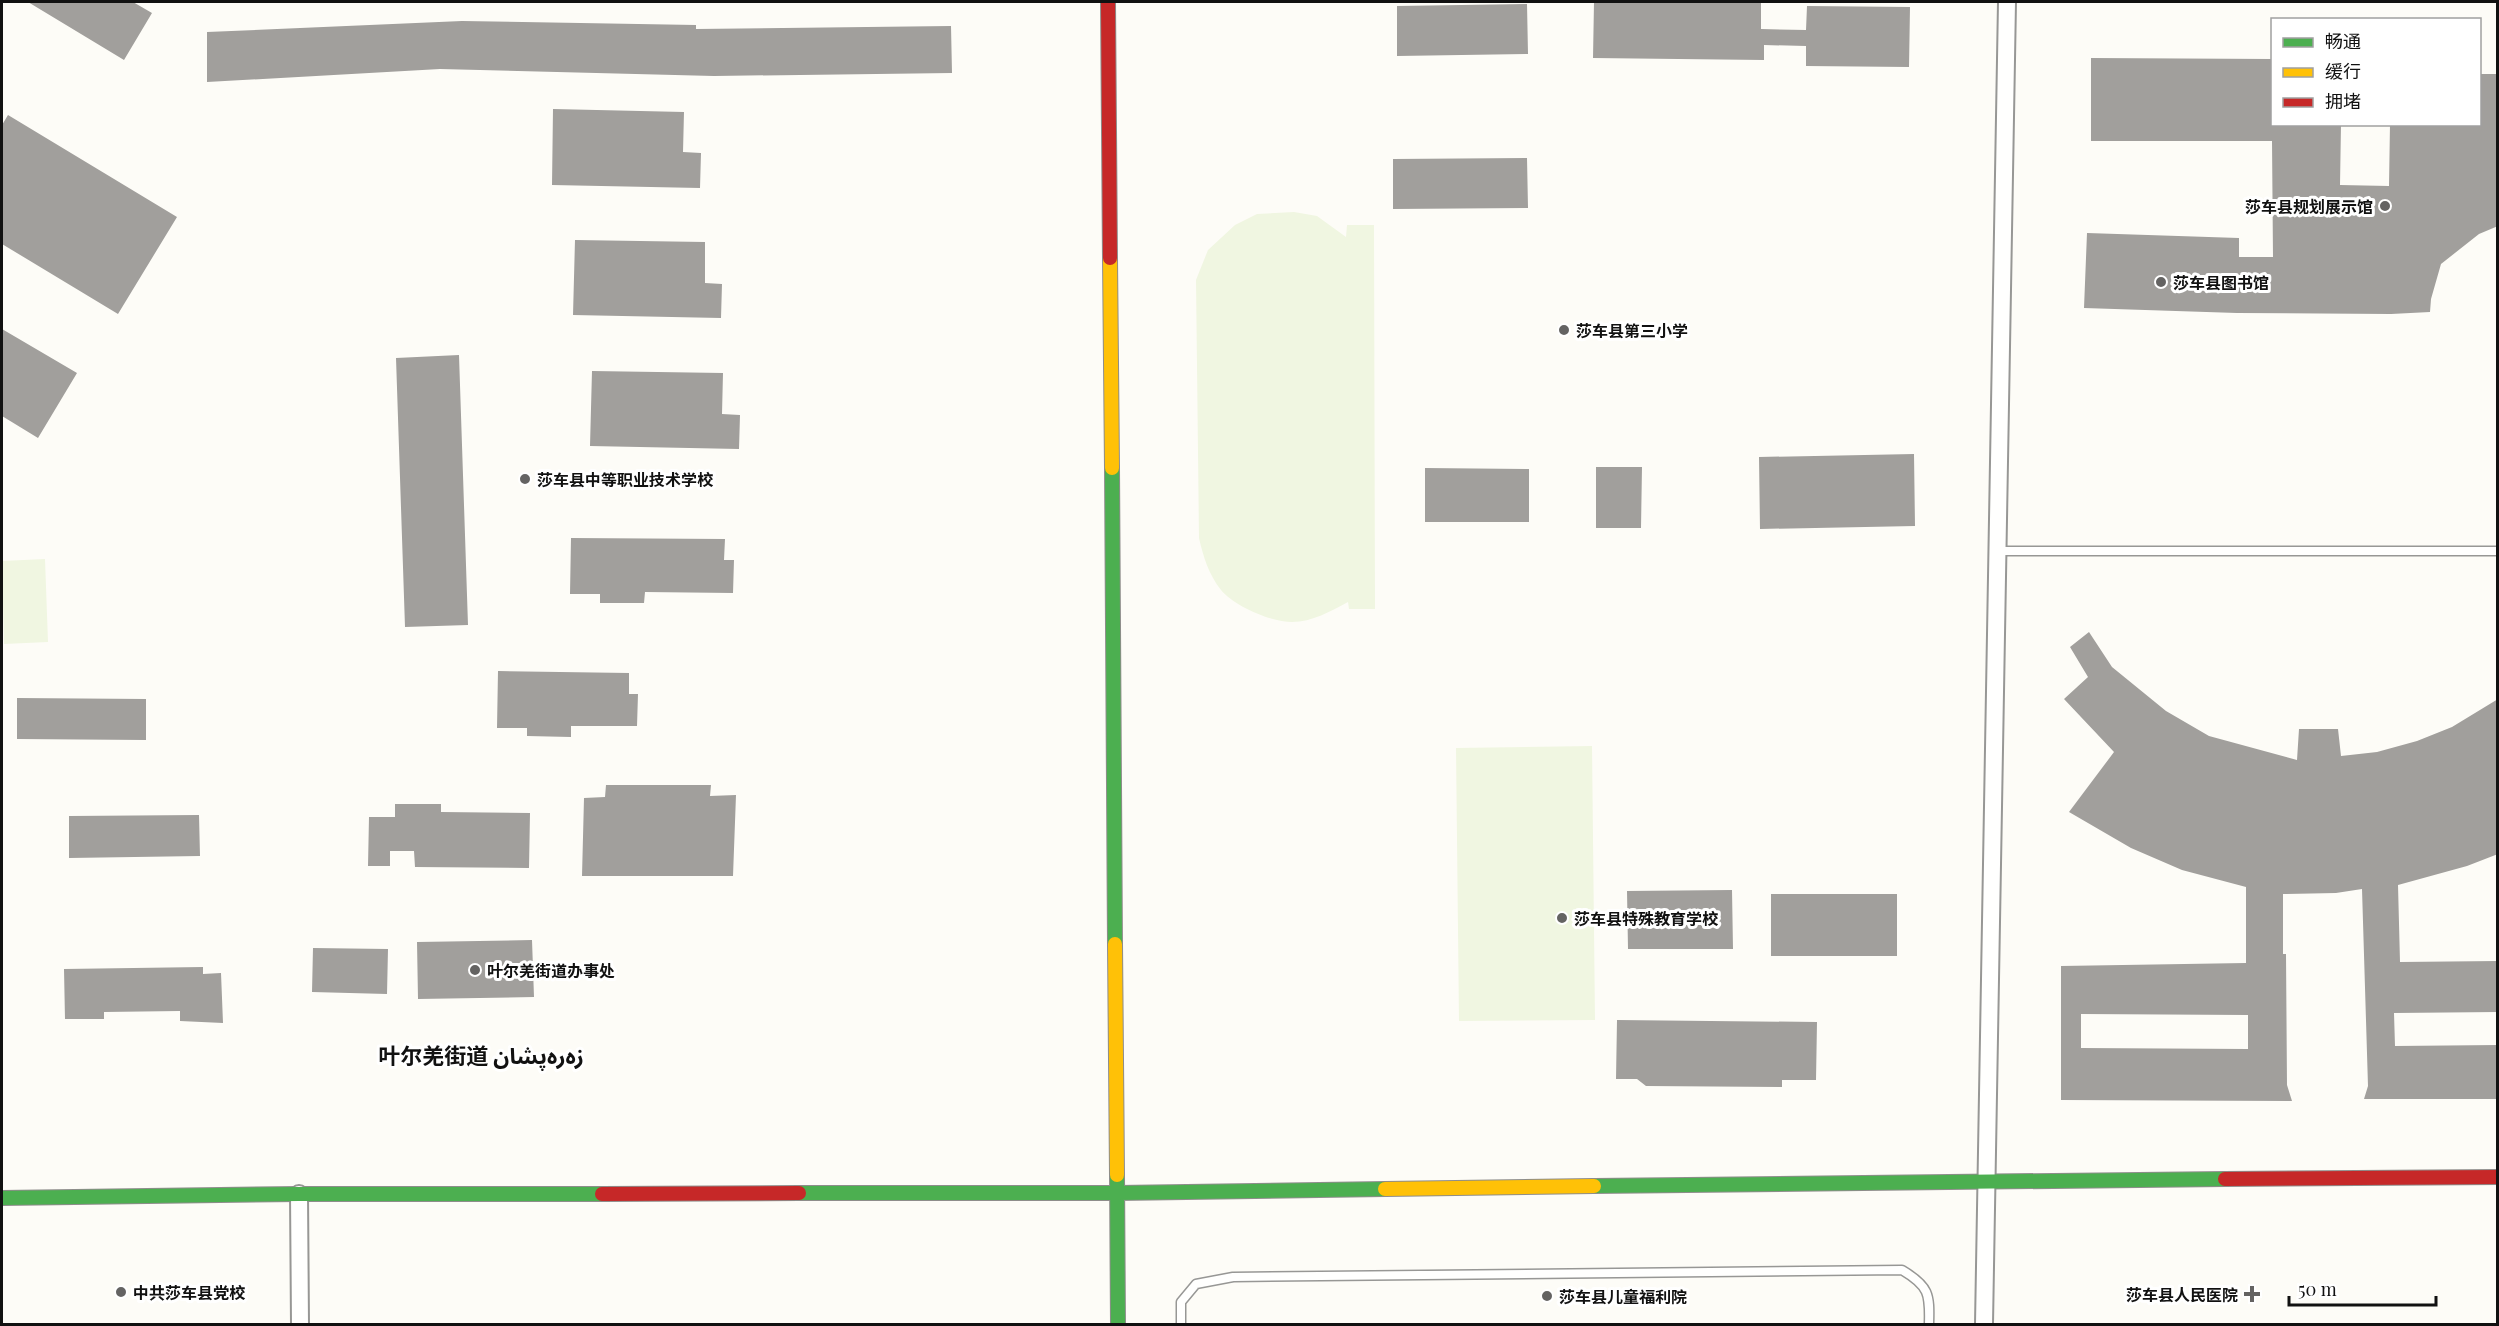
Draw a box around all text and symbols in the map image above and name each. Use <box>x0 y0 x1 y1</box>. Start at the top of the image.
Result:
legend <box>2271 18 2481 126</box>
text: 畅通 <box>2325 29 2361 53</box>
text: 缓行 <box>2325 59 2361 83</box>
text: 拥堵 <box>2325 89 2361 113</box>
place label: 莎车县规划展示馆 <box>2245 196 2373 217</box>
marker: 莎车县规划展示馆 <box>2378 199 2392 213</box>
place label: 莎车县图书馆 <box>2173 272 2269 293</box>
marker: 莎车县图书馆 <box>2154 275 2168 289</box>
place label: 莎车县第三小学 <box>1576 320 1688 341</box>
marker: 莎车县第三小学 <box>1557 323 1571 337</box>
place label: 莎车县中等职业技术学校 <box>537 469 714 490</box>
marker: 莎车县中等职业技术学校 <box>518 472 532 486</box>
place label: 莎车县特殊教育学校 <box>1574 908 1719 929</box>
marker: 莎车县特殊教育学校 <box>1555 911 1569 925</box>
place label: 叶尔羌街道办事处 <box>487 960 615 981</box>
marker: 叶尔羌街道办事处 <box>468 963 482 977</box>
district label: 叶尔羌街道 زەرەپشان <box>378 1040 584 1071</box>
scale bar <box>2289 1269 2436 1307</box>
text: 50 m <box>2298 1277 2337 1301</box>
place label: 中共莎车县党校 <box>133 1282 246 1303</box>
place label: 莎车县人民医院 <box>2126 1284 2238 1305</box>
marker: 中共莎车县党校 <box>114 1285 128 1299</box>
marker: 莎车县人民医院 <box>2243 1285 2261 1303</box>
place label: 莎车县儿童福利院 <box>1559 1286 1687 1307</box>
marker: 莎车县儿童福利院 <box>1540 1289 1554 1303</box>

